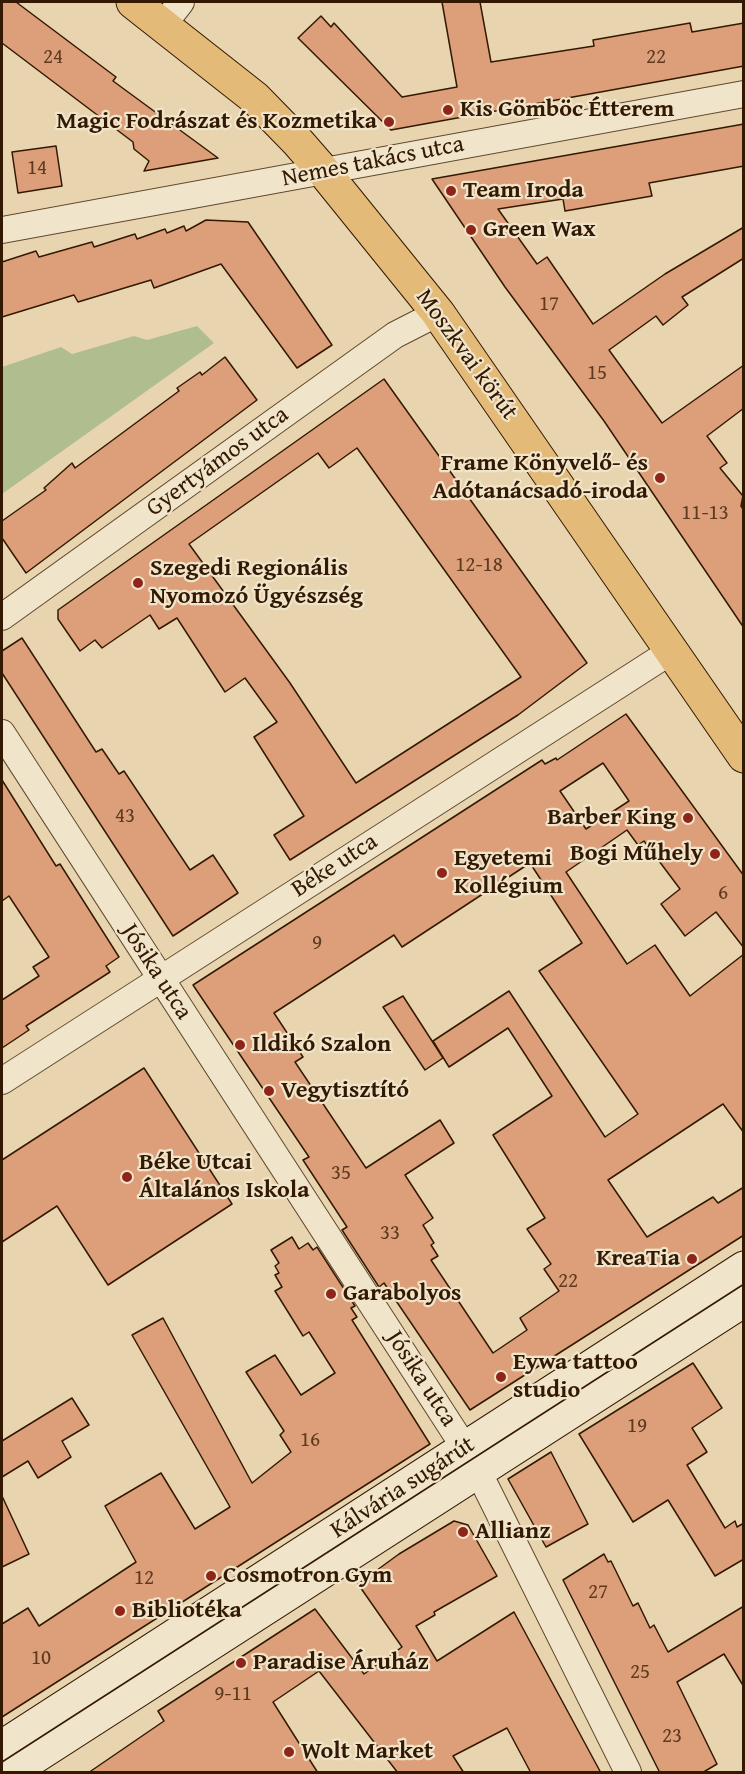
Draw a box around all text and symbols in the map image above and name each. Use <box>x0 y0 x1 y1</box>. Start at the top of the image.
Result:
house number: 24 <box>43 45 63 71</box>
house number: 22 <box>646 45 666 71</box>
place label: Kis Gömböc Étterem <box>460 96 674 124</box>
marker: Kis Gömböc Étterem <box>441 103 455 117</box>
place label: Magic Fodrászat és Kozmetika <box>56 108 377 136</box>
marker: Magic Fodrászat és Kozmetika <box>382 115 396 129</box>
street label: Nemes takács utca <box>280 130 466 194</box>
house number: 14 <box>27 156 47 182</box>
place label: Team Iroda <box>463 177 584 205</box>
marker: Team Iroda <box>444 184 458 198</box>
place label: Green Wax <box>483 216 596 244</box>
marker: Green Wax <box>464 223 478 237</box>
street label: Moszkvai körút <box>409 284 523 426</box>
house number: 17 <box>539 292 559 318</box>
house number: 15 <box>587 361 607 387</box>
street label: Gyertyámos utca <box>141 401 295 523</box>
place label: Frame Könyvelő- és Adótanácsadó-iroda <box>432 450 648 506</box>
marker: Frame Könyvelő- és Adótanácsadó-iroda <box>653 471 667 485</box>
house number: 11-13 <box>681 501 729 527</box>
house number: 12-18 <box>455 553 503 579</box>
place label: Szegedi Regionális Nyomozó Ügyészség <box>150 555 363 611</box>
marker: Szegedi Regionális Nyomozó Ügyészség <box>131 576 145 590</box>
house number: 43 <box>115 804 135 830</box>
place label: Barber King <box>547 804 676 832</box>
marker: Barber King <box>681 811 695 825</box>
street label: Béke utca <box>287 828 383 904</box>
place label: Bogi Műhely <box>570 840 703 868</box>
place label: Egyetemi Kollégium <box>454 845 563 901</box>
marker: Bogi Műhely <box>708 847 722 861</box>
marker: Egyetemi Kollégium <box>435 866 449 880</box>
house number: 6 <box>718 881 728 907</box>
street label: Jósika utca <box>114 919 198 1025</box>
house number: 9 <box>312 931 322 957</box>
place label: Ildikó Szalon <box>252 1031 391 1059</box>
marker: Ildikó Szalon <box>233 1038 247 1052</box>
place label: Vegytisztító <box>281 1077 409 1105</box>
marker: Vegytisztító <box>262 1084 276 1098</box>
place label: Béke Utcai Általános Iskola <box>139 1149 310 1205</box>
house number: 35 <box>331 1161 351 1187</box>
marker: Béke Utcai Általános Iskola <box>120 1170 134 1184</box>
house number: 33 <box>380 1221 400 1247</box>
place label: KreaTia <box>596 1245 680 1273</box>
marker: KreaTia <box>685 1252 699 1266</box>
house number: 22 <box>558 1269 578 1295</box>
place label: Garabolyos <box>343 1280 461 1308</box>
marker: Garabolyos <box>324 1287 338 1301</box>
street label: Jósika utca <box>379 1326 463 1432</box>
place label: Eywa tattoo studio <box>513 1349 638 1405</box>
marker: Eywa tattoo studio <box>494 1370 508 1384</box>
house number: 19 <box>627 1414 647 1440</box>
house number: 16 <box>300 1428 320 1454</box>
street label: Kálvária sugárút <box>326 1431 480 1545</box>
place label: Allianz <box>475 1518 551 1546</box>
marker: Allianz <box>456 1525 470 1539</box>
place label: Cosmotron Gym <box>223 1562 392 1590</box>
house number: 12 <box>134 1566 154 1592</box>
marker: Cosmotron Gym <box>204 1569 218 1583</box>
house number: 27 <box>588 1580 608 1606</box>
place label: Bibliotéka <box>132 1597 242 1625</box>
marker: Bibliotéka <box>113 1604 127 1618</box>
house number: 10 <box>31 1646 51 1672</box>
place label: Paradise Áruház <box>253 1649 429 1677</box>
marker: Paradise Áruház <box>234 1656 248 1670</box>
house number: 25 <box>630 1660 650 1686</box>
house number: 9-11 <box>214 1682 252 1708</box>
house number: 23 <box>662 1724 682 1750</box>
place label: Wolt Market <box>301 1738 433 1766</box>
marker: Wolt Market <box>282 1745 296 1759</box>

